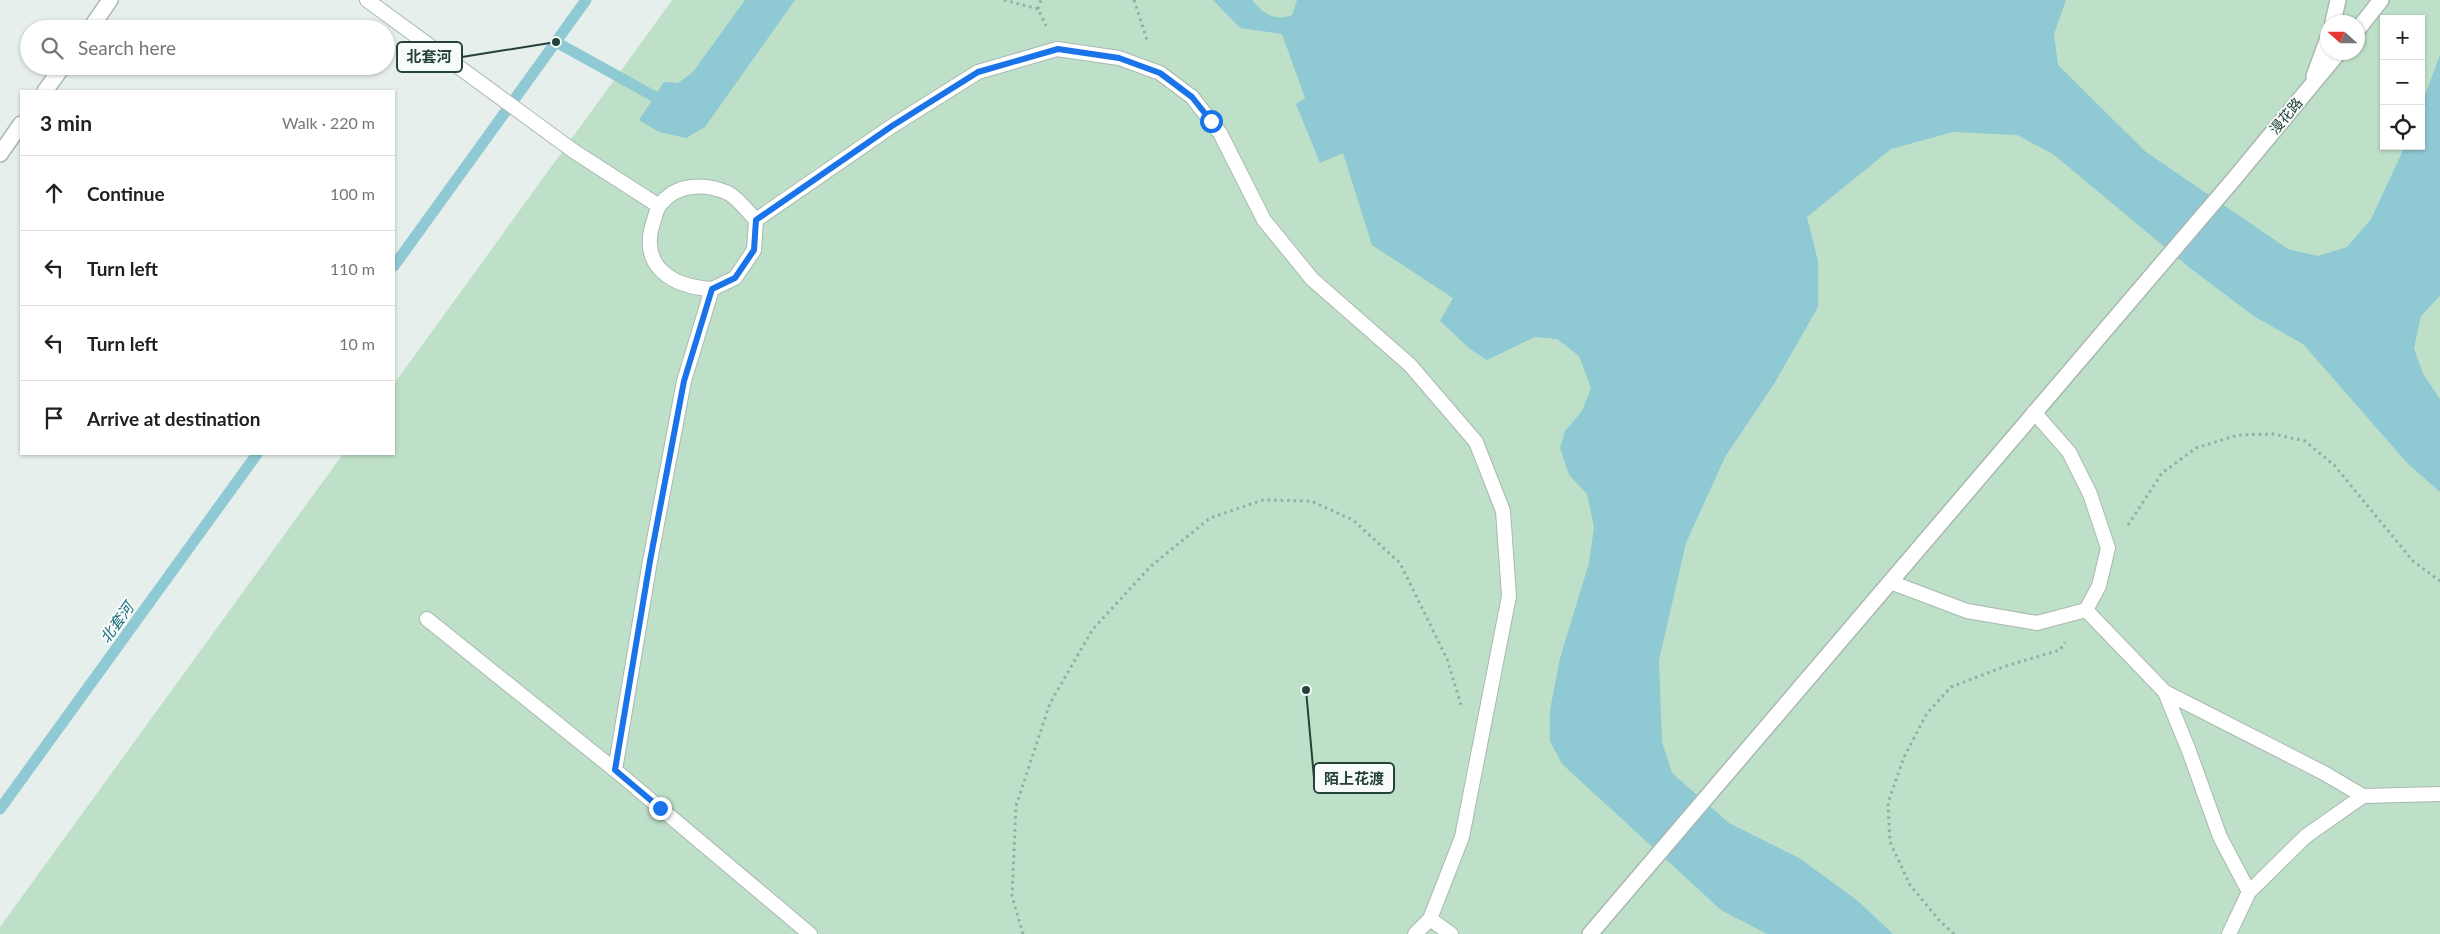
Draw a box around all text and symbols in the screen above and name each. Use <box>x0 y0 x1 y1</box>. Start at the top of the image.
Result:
north arrow <box>2320 15 2365 60</box>
map controls <box>2380 15 2425 150</box>
button: + <box>2380 15 2425 60</box>
search box <box>20 20 395 75</box>
icon: search <box>38 34 66 62</box>
text: Search here <box>78 36 176 59</box>
callout: 北套河 <box>397 42 462 72</box>
text: 北套河 <box>406 47 452 65</box>
button: − <box>2380 60 2425 105</box>
street label: 漫花路 <box>2266 94 2306 137</box>
button: locate <box>2380 105 2425 150</box>
text: 3 min <box>40 110 92 135</box>
route start <box>1200 110 1223 133</box>
text: Walk · 220 m <box>282 113 375 132</box>
icon: ahead <box>40 179 68 207</box>
text: Continue <box>87 182 165 205</box>
text: 100 m <box>330 184 375 203</box>
icon: left <box>40 254 68 282</box>
text: Turn left <box>87 257 158 280</box>
text: 110 m <box>330 259 375 278</box>
icon: left <box>40 329 68 357</box>
text: Turn left <box>87 332 158 355</box>
text: 10 m <box>339 334 375 353</box>
icon: arrive <box>40 404 68 432</box>
text: Arrive at destination <box>87 407 260 430</box>
water label: 北套河 <box>96 596 138 646</box>
callout: 陌上花渡 <box>1314 763 1394 793</box>
text: 陌上花渡 <box>1324 769 1384 787</box>
route end <box>649 797 672 820</box>

